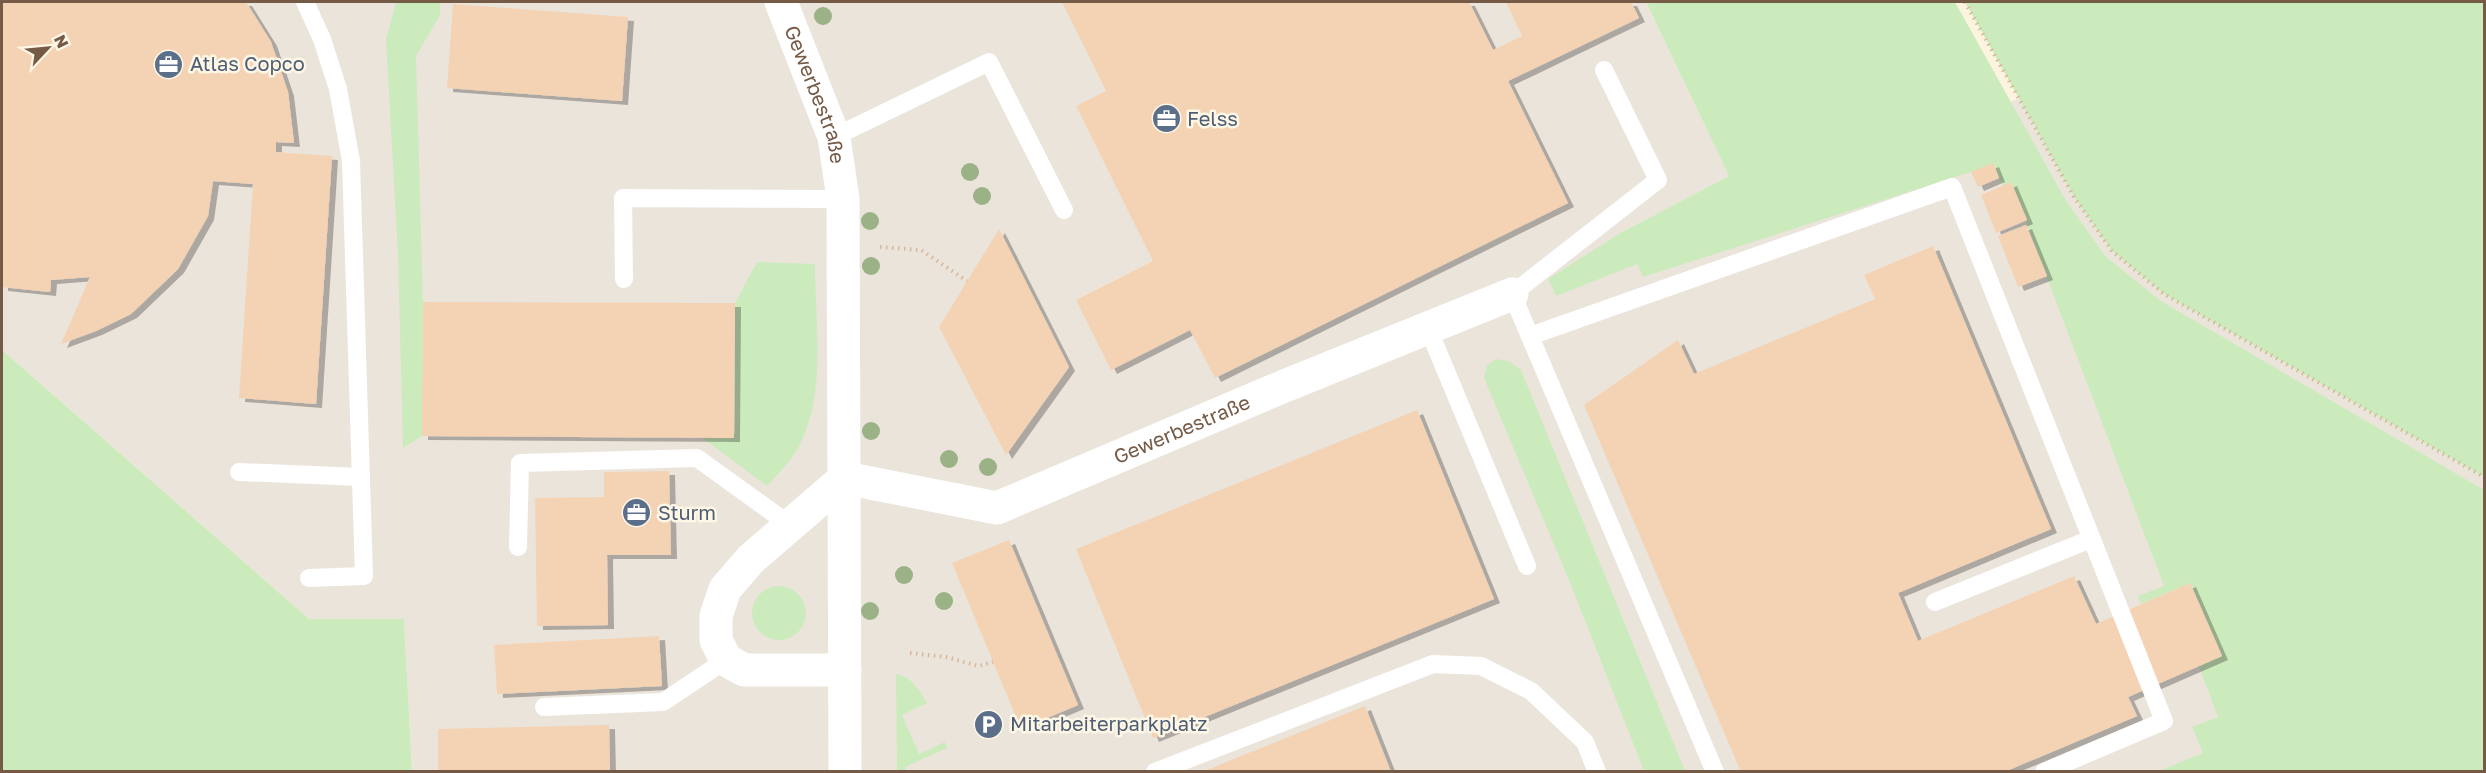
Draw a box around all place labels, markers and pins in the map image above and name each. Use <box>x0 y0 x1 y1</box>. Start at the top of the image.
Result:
office icon: Atlas Copco <box>153 48 185 80</box>
place label: Atlas Copco <box>190 51 305 75</box>
office icon: Felss <box>1150 103 1182 135</box>
place label: Felss <box>1187 106 1238 130</box>
office icon: Sturm <box>621 497 653 529</box>
place label: Sturm <box>658 500 716 524</box>
parking icon: Mitarbeiterparkplatz <box>973 708 1005 740</box>
place label: Mitarbeiterparkplatz <box>1010 711 1207 735</box>

